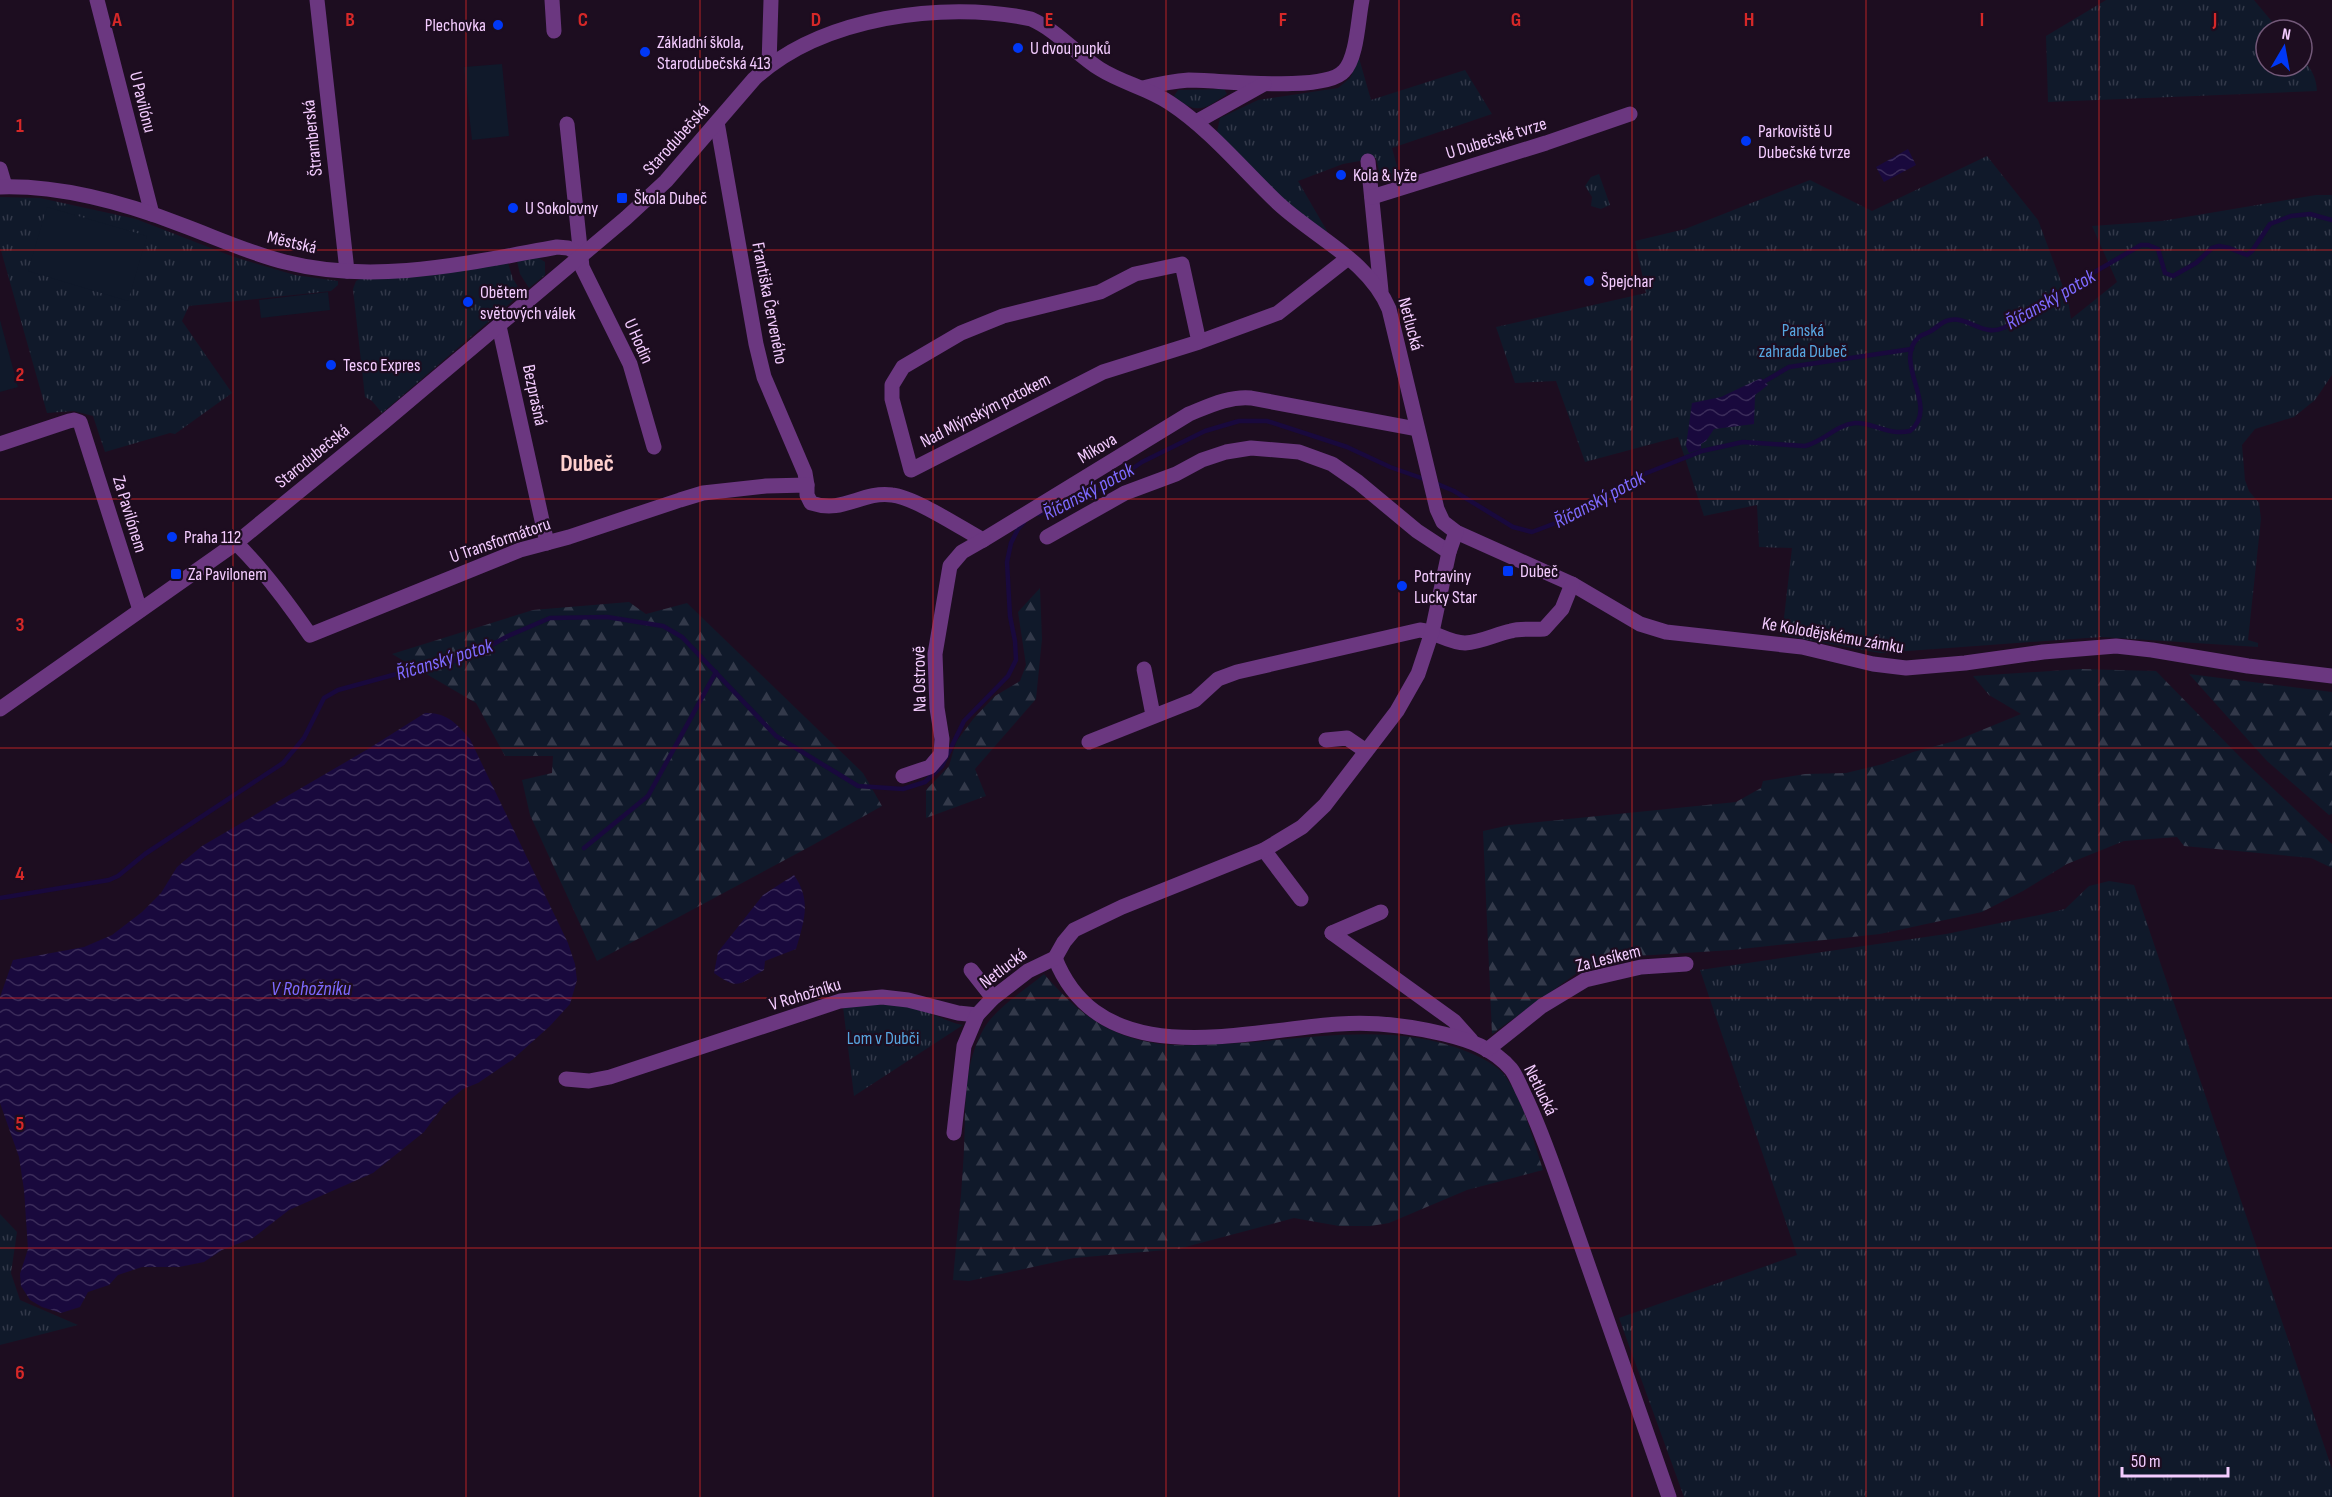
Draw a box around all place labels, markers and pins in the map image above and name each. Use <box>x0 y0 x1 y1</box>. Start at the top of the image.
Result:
place label: Plechovka <box>425 15 486 36</box>
marker: Plechovka <box>491 18 505 32</box>
place label: Základní škola, Starodubečská 413 <box>657 32 771 74</box>
place label: U dvou pupků <box>1030 38 1111 59</box>
marker: U dvou pupků <box>1011 41 1025 55</box>
marker: Základní škola, Starodubečská 413 <box>638 45 652 59</box>
place label: Parkoviště U Dubečské tvrze <box>1758 121 1850 163</box>
marker: Parkoviště U Dubečské tvrze <box>1739 134 1753 148</box>
place label: Kola & lyže <box>1353 165 1417 186</box>
marker: Kola & lyže <box>1334 168 1348 182</box>
place label: Škola Dubeč <box>634 188 707 209</box>
marker: Škola Dubeč <box>615 191 629 205</box>
place label: U Sokolovny <box>525 198 598 219</box>
marker: U Sokolovny <box>506 201 520 215</box>
place label: Špejchar <box>1601 271 1654 292</box>
marker: Špejchar <box>1582 274 1596 288</box>
place label: Obětem světových válek <box>480 282 576 324</box>
marker: Obětem světových válek <box>461 295 475 309</box>
place label: Tesco Expres <box>343 355 420 376</box>
marker: Tesco Expres <box>324 358 338 372</box>
place label: Praha 112 <box>184 527 241 548</box>
marker: Praha 112 <box>165 530 179 544</box>
place label: Dubeč <box>1520 561 1558 582</box>
place label: Za Pavilonem <box>188 564 267 585</box>
marker: Dubeč <box>1501 564 1515 578</box>
place label: Potraviny Lucky Star <box>1414 566 1477 608</box>
marker: Za Pavilonem <box>169 567 183 581</box>
marker: Potraviny Lucky Star <box>1395 579 1409 593</box>

